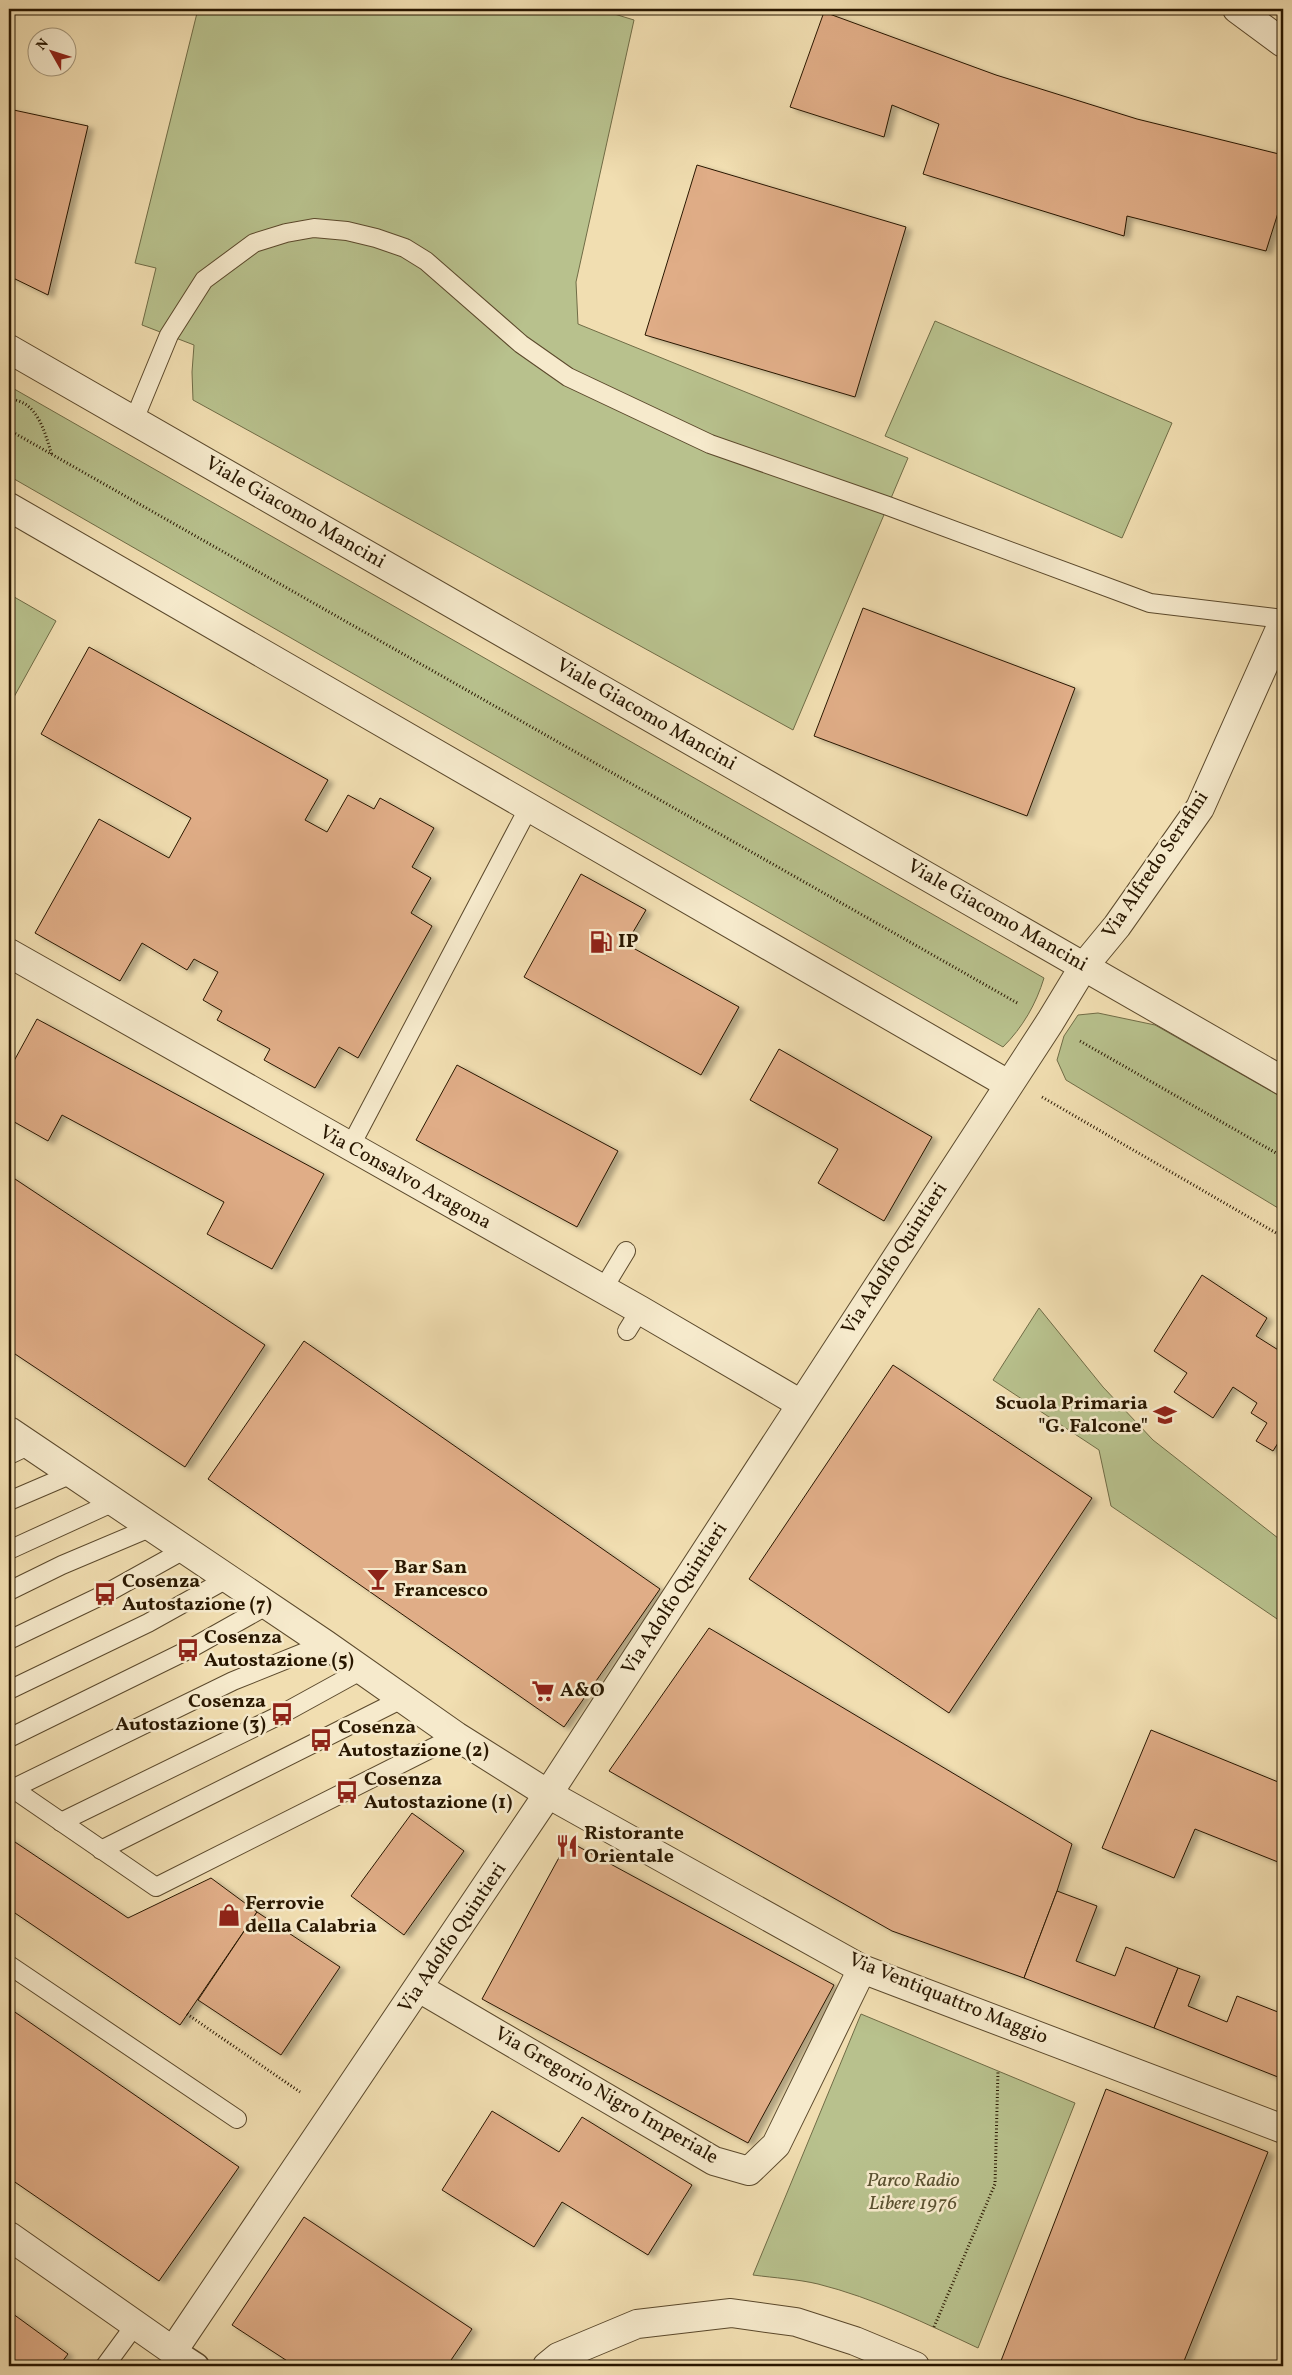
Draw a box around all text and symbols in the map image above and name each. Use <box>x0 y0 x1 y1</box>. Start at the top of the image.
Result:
north arrow <box>28 28 78 78</box>
text: N <box>32 35 54 55</box>
street label: Viale Giacomo Mancini <box>200 450 390 576</box>
street label: Viale Giacomo Mancini <box>551 652 741 778</box>
street label: Via Alfredo Serafini <box>1096 786 1216 944</box>
street label: Viale Giacomo Mancini <box>902 853 1092 979</box>
place label: IP <box>618 928 639 956</box>
fuel station icon: IP <box>588 929 614 955</box>
street label: Via Consalvo Aragona <box>314 1119 496 1237</box>
street label: Via Adolfo Quintieri <box>835 1177 955 1341</box>
place label: Scuola Primaria "G. Falcone" <box>995 1390 1148 1441</box>
school or university icon: Scuola Primaria "G. Falcone" <box>1152 1402 1178 1428</box>
street label: Via Adolfo Quintieri <box>615 1517 735 1681</box>
place label: Bar San Francesco <box>394 1554 488 1605</box>
bar icon: Bar San Francesco <box>365 1566 391 1592</box>
place label: Cosenza Autostazione (7) <box>122 1568 272 1619</box>
bus stop icon: Cosenza Autostazione (7) <box>92 1581 118 1607</box>
place label: Cosenza Autostazione (5) <box>204 1624 354 1675</box>
bus stop icon: Cosenza Autostazione (5) <box>175 1637 201 1663</box>
place label: A&O <box>560 1677 605 1705</box>
supermarket icon: A&O <box>530 1678 556 1704</box>
place label: Cosenza Autostazione (3) <box>115 1688 266 1739</box>
bus stop icon: Cosenza Autostazione (3) <box>269 1701 295 1727</box>
place label: Cosenza Autostazione (2) <box>338 1714 489 1765</box>
bus stop icon: Cosenza Autostazione (2) <box>308 1727 334 1753</box>
place label: Cosenza Autostazione (1) <box>364 1766 512 1817</box>
bus stop icon: Cosenza Autostazione (1) <box>334 1779 360 1805</box>
place label: Ristorante Orientale <box>584 1820 684 1871</box>
restaurant icon: Ristorante Orientale <box>554 1833 580 1859</box>
street label: Via Adolfo Quintieri <box>392 1857 514 2019</box>
place label: Ferrovie della Calabria <box>245 1890 377 1941</box>
shop icon: Ferrovie della Calabria <box>216 1902 242 1928</box>
street label: Via Ventiquattro Maggio <box>844 1946 1052 2052</box>
street label: Via Gregorio Nigro Imperiale <box>489 2020 723 2172</box>
park label: Parco Radio Libere 1976 <box>866 2167 960 2218</box>

